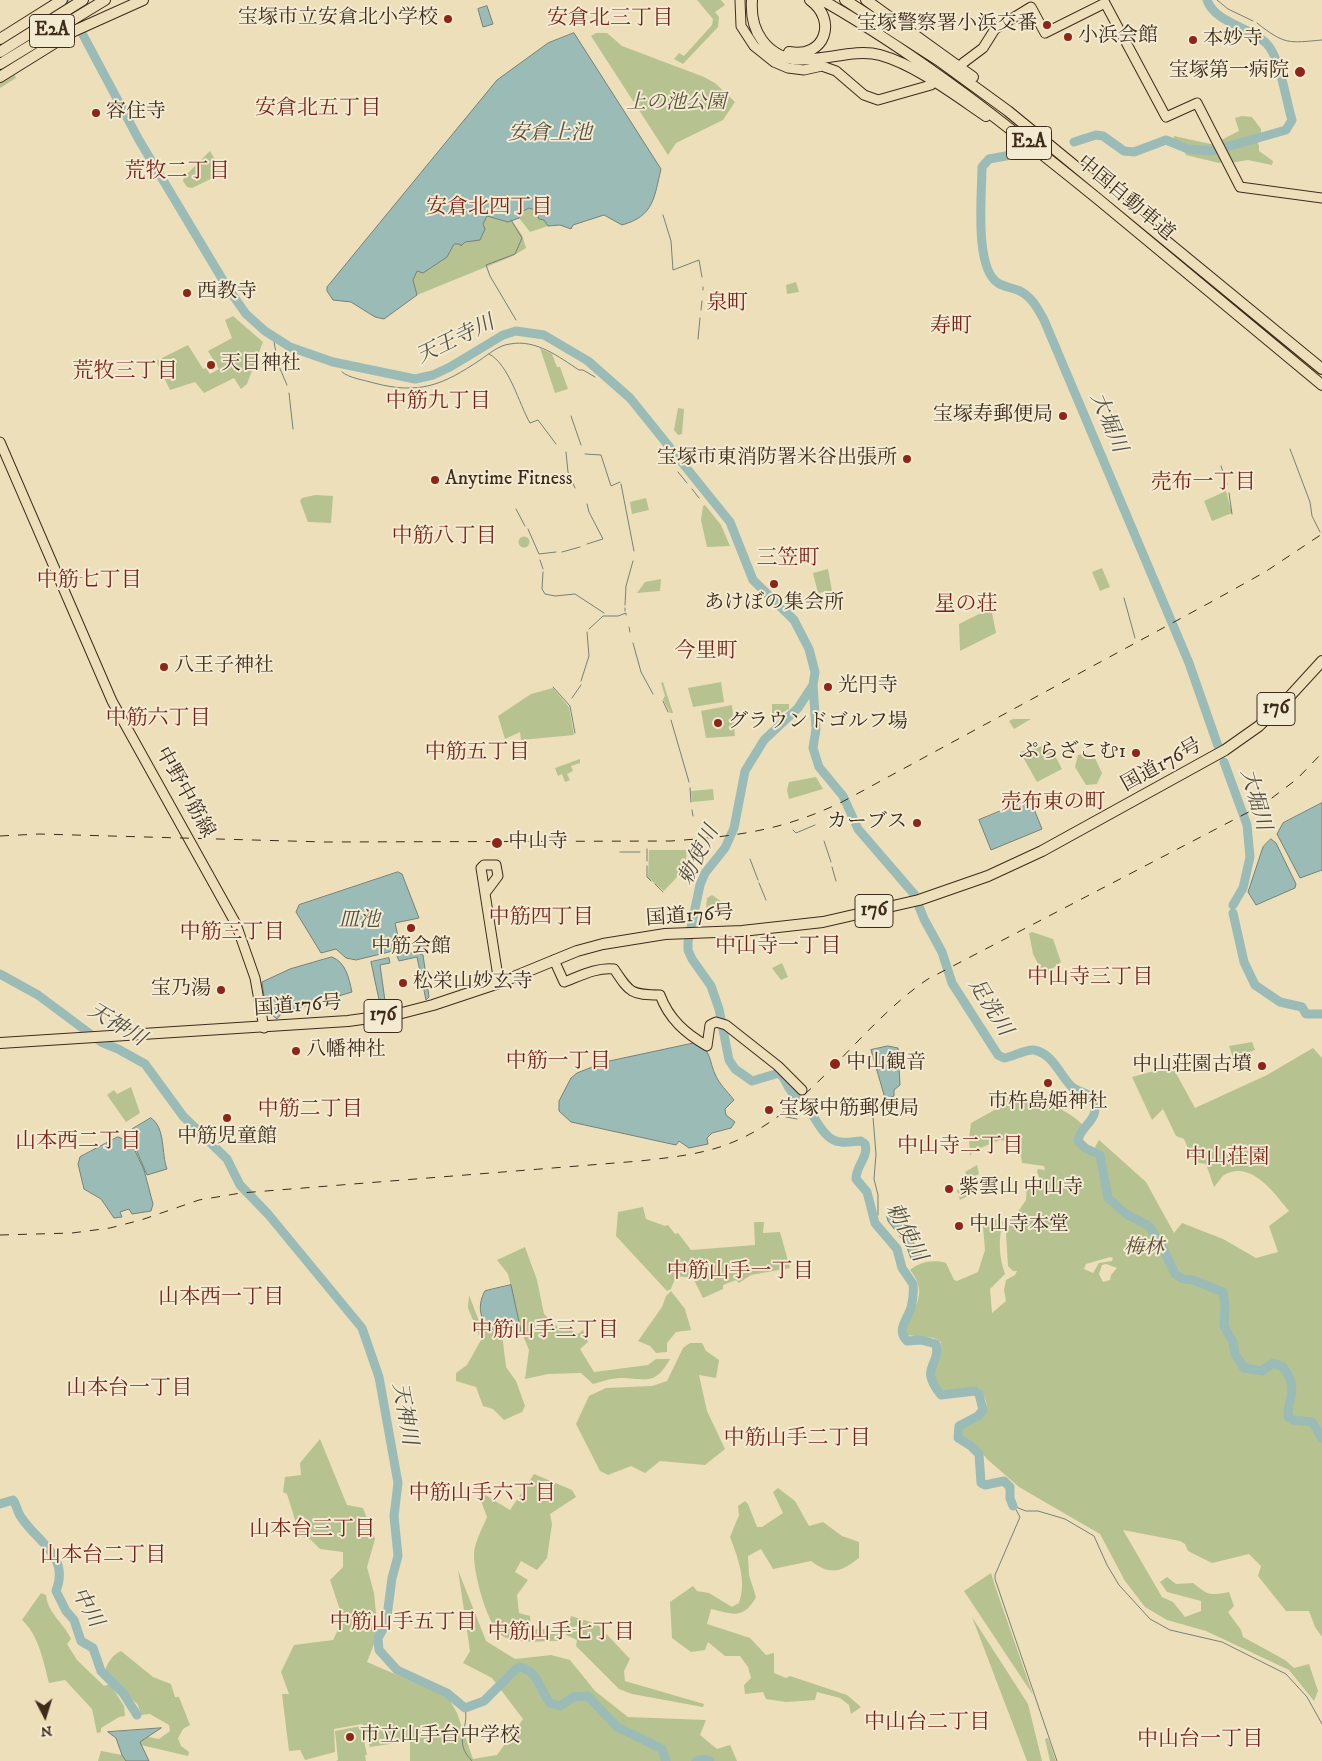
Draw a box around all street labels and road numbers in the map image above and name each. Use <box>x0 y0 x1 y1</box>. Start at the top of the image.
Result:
road number: E2A <box>30 15 74 48</box>
road number: E2A <box>1006 126 1052 160</box>
street label: 中国自動車道 <box>1071 151 1179 247</box>
road number: 176 <box>1257 692 1295 726</box>
street label: 国道176号 <box>1118 734 1206 798</box>
street label: 中野中筋線 <box>149 743 219 843</box>
road number: 176 <box>855 894 893 928</box>
street label: 国道176号 <box>645 902 735 932</box>
street label: 国道176号 <box>253 992 343 1022</box>
road number: 176 <box>364 999 402 1032</box>

